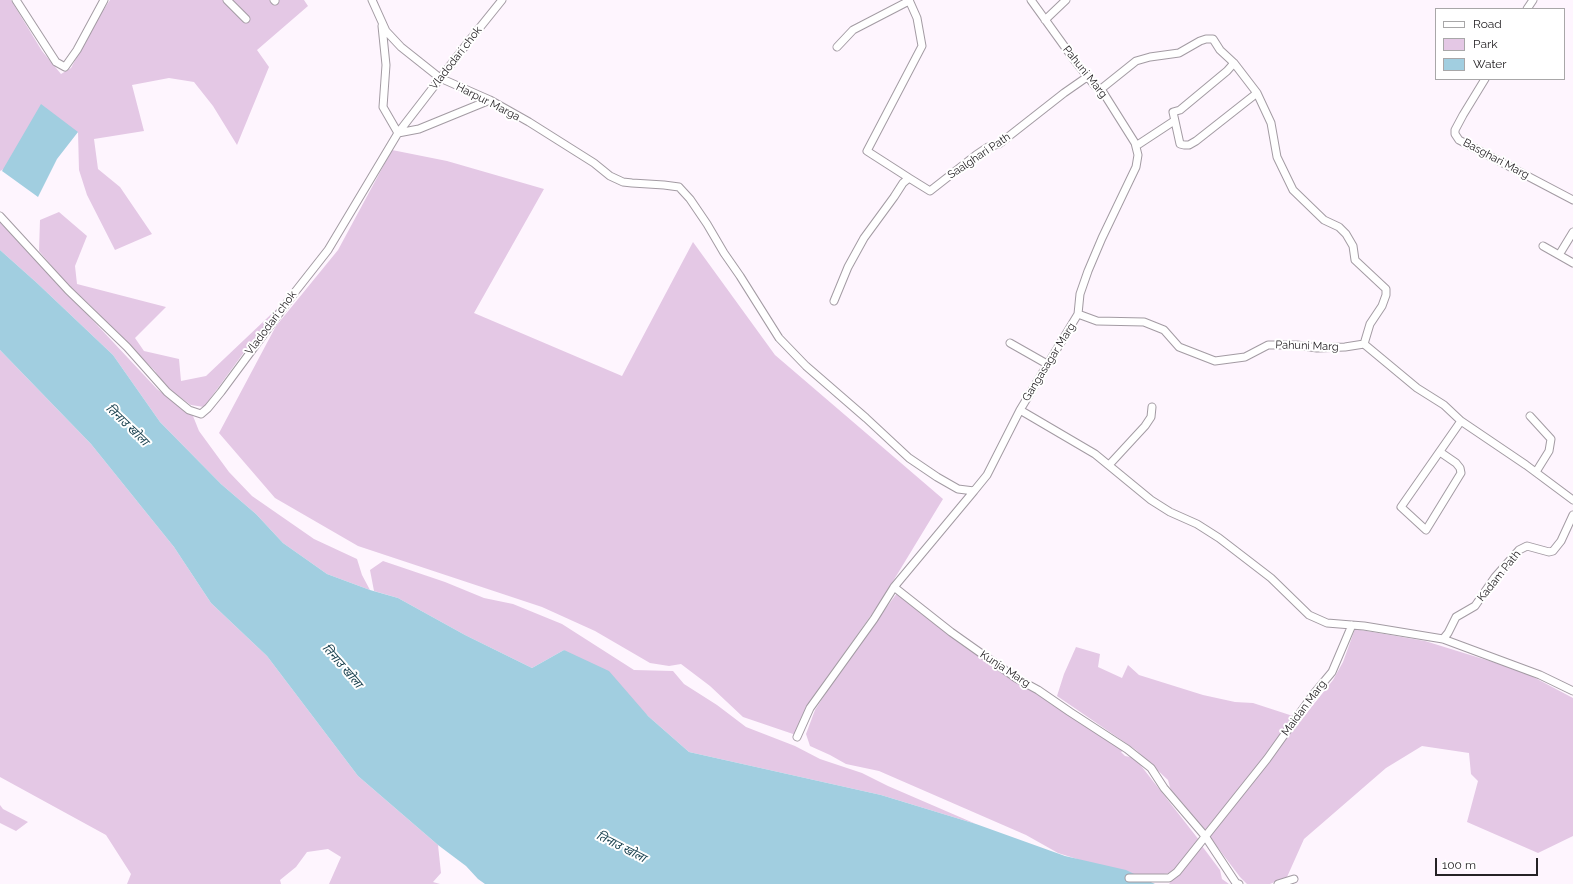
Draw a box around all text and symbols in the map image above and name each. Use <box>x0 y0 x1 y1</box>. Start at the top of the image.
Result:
legend <box>1435 8 1565 80</box>
text: Road <box>1473 17 1502 31</box>
street label: Vladodari chok <box>427 24 485 92</box>
text: Park <box>1473 37 1498 51</box>
street label: Pahuni Marg <box>1060 43 1110 101</box>
text: Water <box>1473 57 1507 71</box>
street label: Harpur Marga <box>454 80 522 124</box>
street label: Saalghari Path <box>945 130 1013 182</box>
street label: Basghari Marg <box>1461 136 1531 182</box>
street label: Vladodari chok <box>243 288 299 358</box>
street label: Gangasagar Marg <box>1020 320 1078 404</box>
street label: Pahuni Marg <box>1275 338 1339 354</box>
water label: तिनाउ खोला <box>103 401 151 449</box>
street label: Kadam Path <box>1474 548 1524 604</box>
water label: तिनाउ खोला <box>319 641 365 691</box>
street label: Kunja Marg <box>977 648 1033 690</box>
street label: Maidan Marg <box>1279 678 1329 738</box>
water label: तिनाउ खोला <box>594 828 648 866</box>
scale bar <box>1437 850 1540 876</box>
text: 100 m <box>1442 858 1476 872</box>

